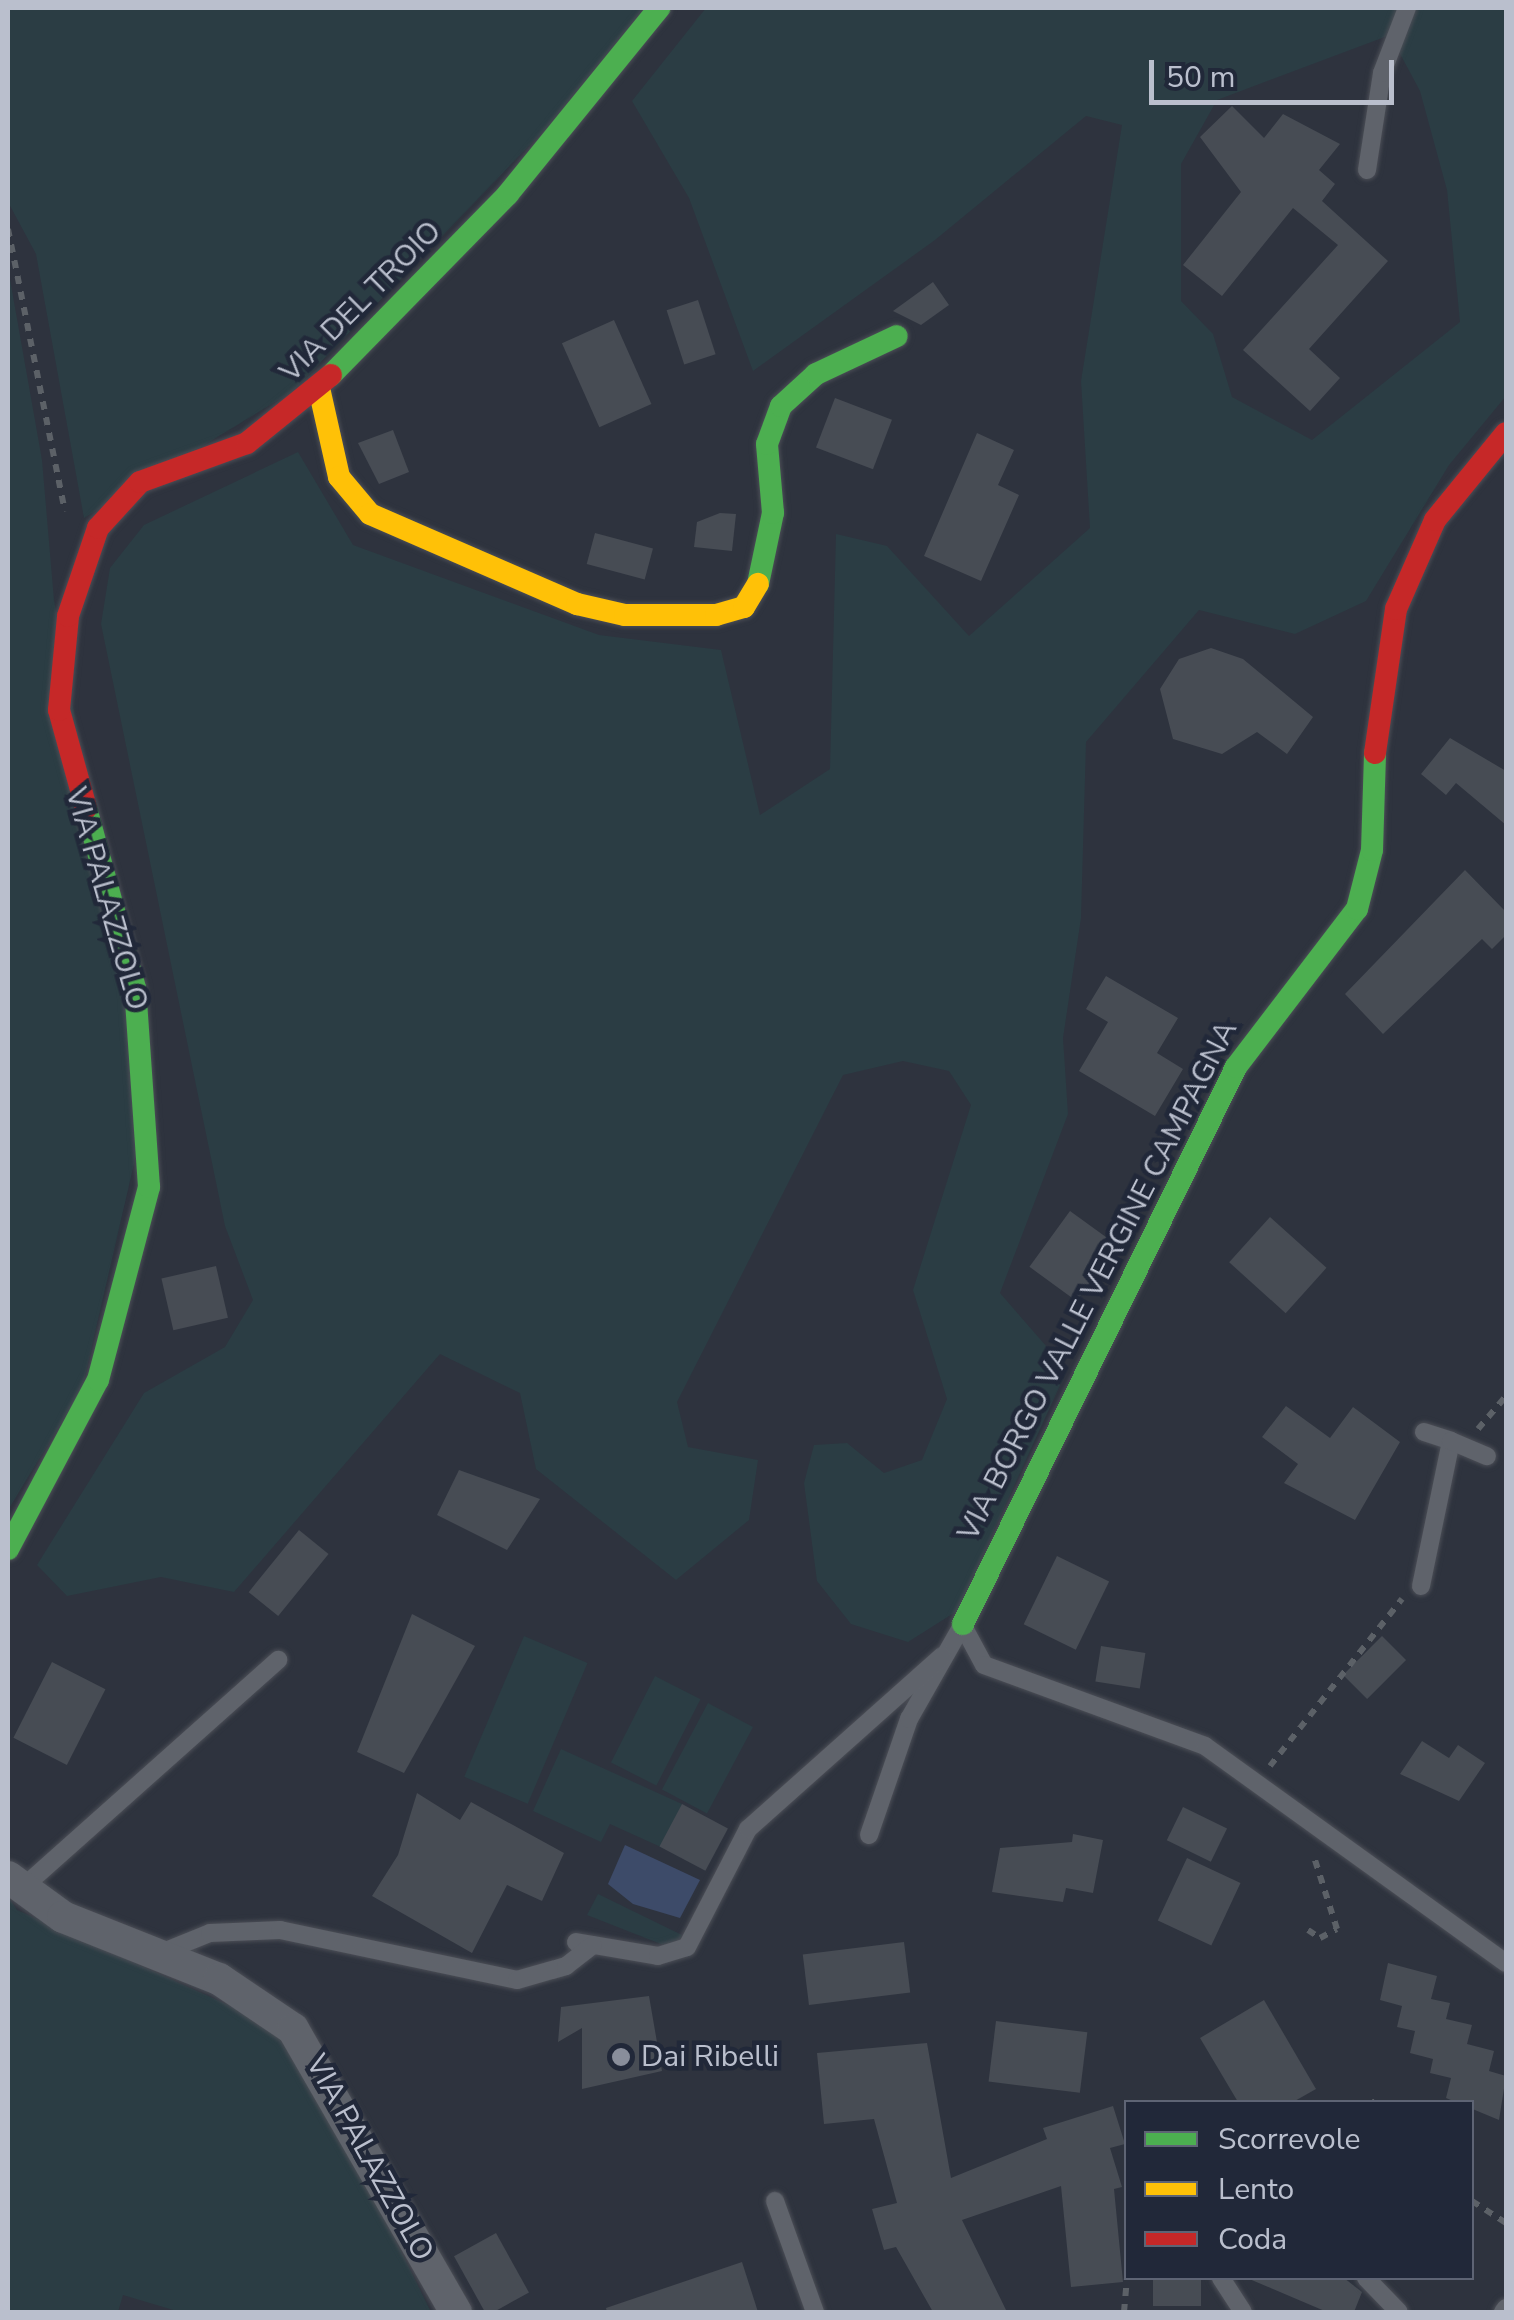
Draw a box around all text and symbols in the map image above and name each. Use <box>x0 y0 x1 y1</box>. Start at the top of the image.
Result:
scale bar <box>1154 40 1399 102</box>
text: 50 m <box>1166 57 1235 98</box>
street label: VIA DEL TROIO <box>273 214 449 390</box>
street label: VIA PALAZZOLO <box>57 783 155 1015</box>
street label: VIA BORGO VALLE VERGINE CAMPAGNA <box>951 1015 1245 1547</box>
place label: Dai Ribelli <box>641 2039 779 2075</box>
marker: Dai Ribelli <box>610 2046 632 2068</box>
street label: VIA PALAZZOLO <box>298 2049 440 2267</box>
legend <box>1124 2100 1474 2280</box>
text: Scorrevole <box>1218 2119 1360 2160</box>
text: Lento <box>1218 2169 1294 2210</box>
text: Coda <box>1218 2219 1287 2260</box>

